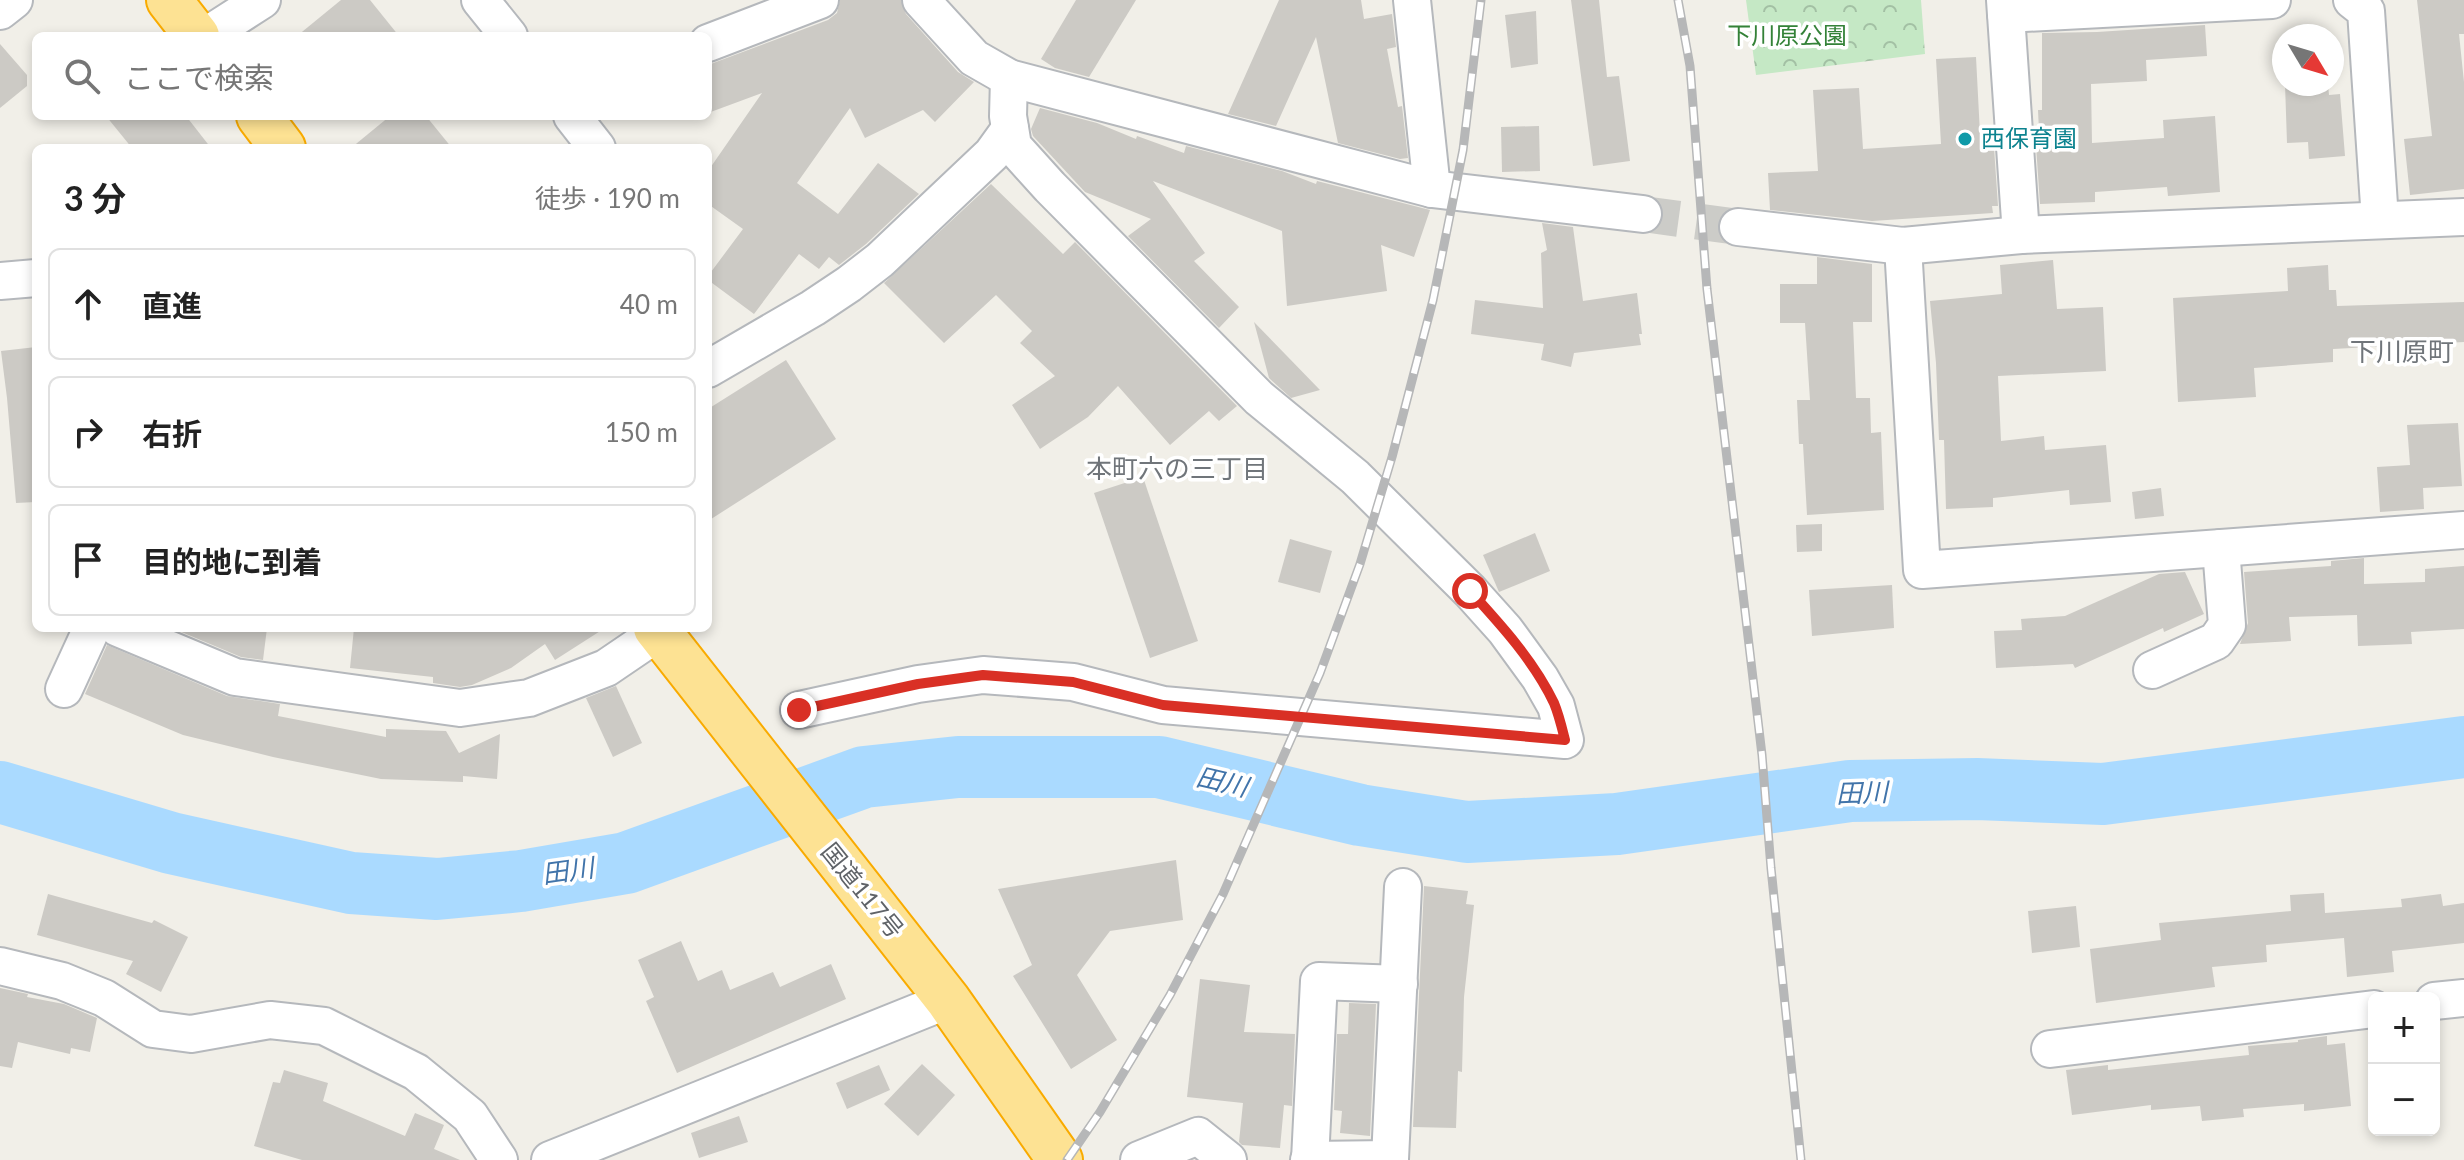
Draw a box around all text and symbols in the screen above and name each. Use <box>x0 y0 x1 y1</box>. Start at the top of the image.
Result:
park label: 下川原公園 <box>1727 20 1847 49</box>
north arrow <box>2272 24 2344 96</box>
search box <box>32 32 712 120</box>
icon: search <box>60 54 104 98</box>
text: ここで検索 <box>124 59 274 95</box>
place label: 西保育園 <box>1981 123 2077 152</box>
marker: 西保育園 <box>1956 130 1974 148</box>
text: 3 分 <box>64 177 126 218</box>
text: 徒歩 · 190 m <box>535 182 680 214</box>
icon: ahead <box>66 282 110 326</box>
text: 直進 <box>142 287 202 323</box>
text: 40 m <box>620 288 678 320</box>
district label: 下川原町 <box>2350 335 2454 367</box>
icon: right <box>66 410 110 454</box>
text: 右折 <box>142 415 202 451</box>
text: 150 m <box>605 416 678 448</box>
district label: 本町六の三丁目 <box>1086 452 1268 484</box>
icon: arrive <box>66 538 110 582</box>
text: 目的地に到着 <box>142 543 322 579</box>
route start <box>1452 573 1488 609</box>
route end <box>781 692 817 728</box>
water label: 田川 <box>1193 760 1254 803</box>
water label: 田川 <box>1835 775 1891 809</box>
street label: 国道117号 <box>816 837 910 943</box>
water label: 田川 <box>540 850 599 889</box>
map controls <box>2368 992 2440 1136</box>
button: + <box>2368 992 2440 1064</box>
button: − <box>2368 1064 2440 1136</box>

